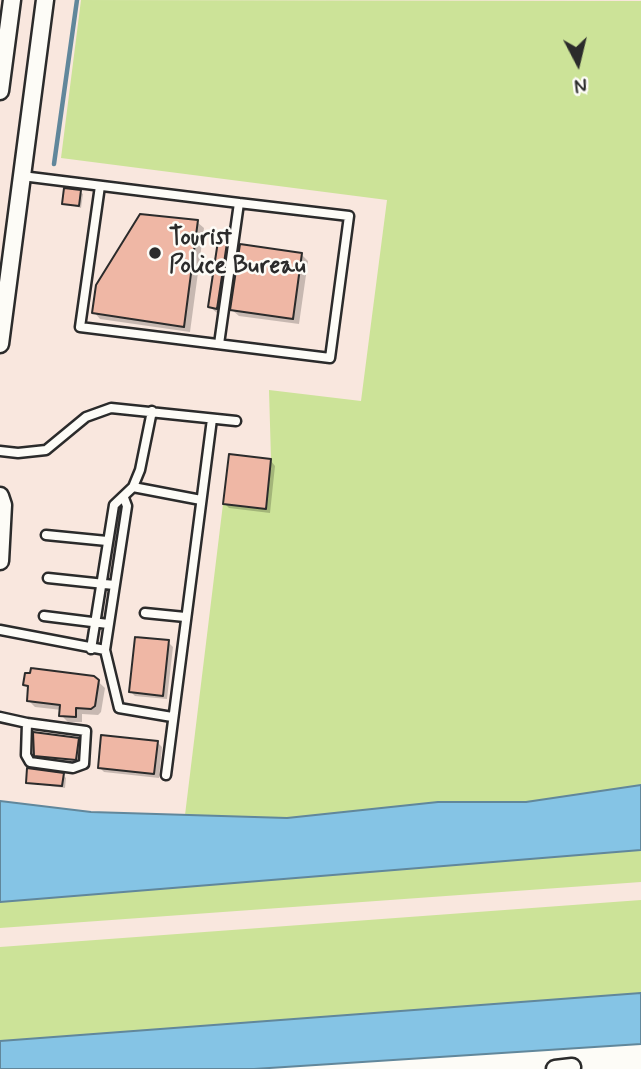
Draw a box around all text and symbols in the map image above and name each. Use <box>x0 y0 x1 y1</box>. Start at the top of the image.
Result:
north arrow <box>543 28 613 98</box>
text: N <box>573 71 588 98</box>
place label: Tourist Police Bureau <box>169 225 305 281</box>
marker: Tourist Police Bureau <box>147 245 163 261</box>

